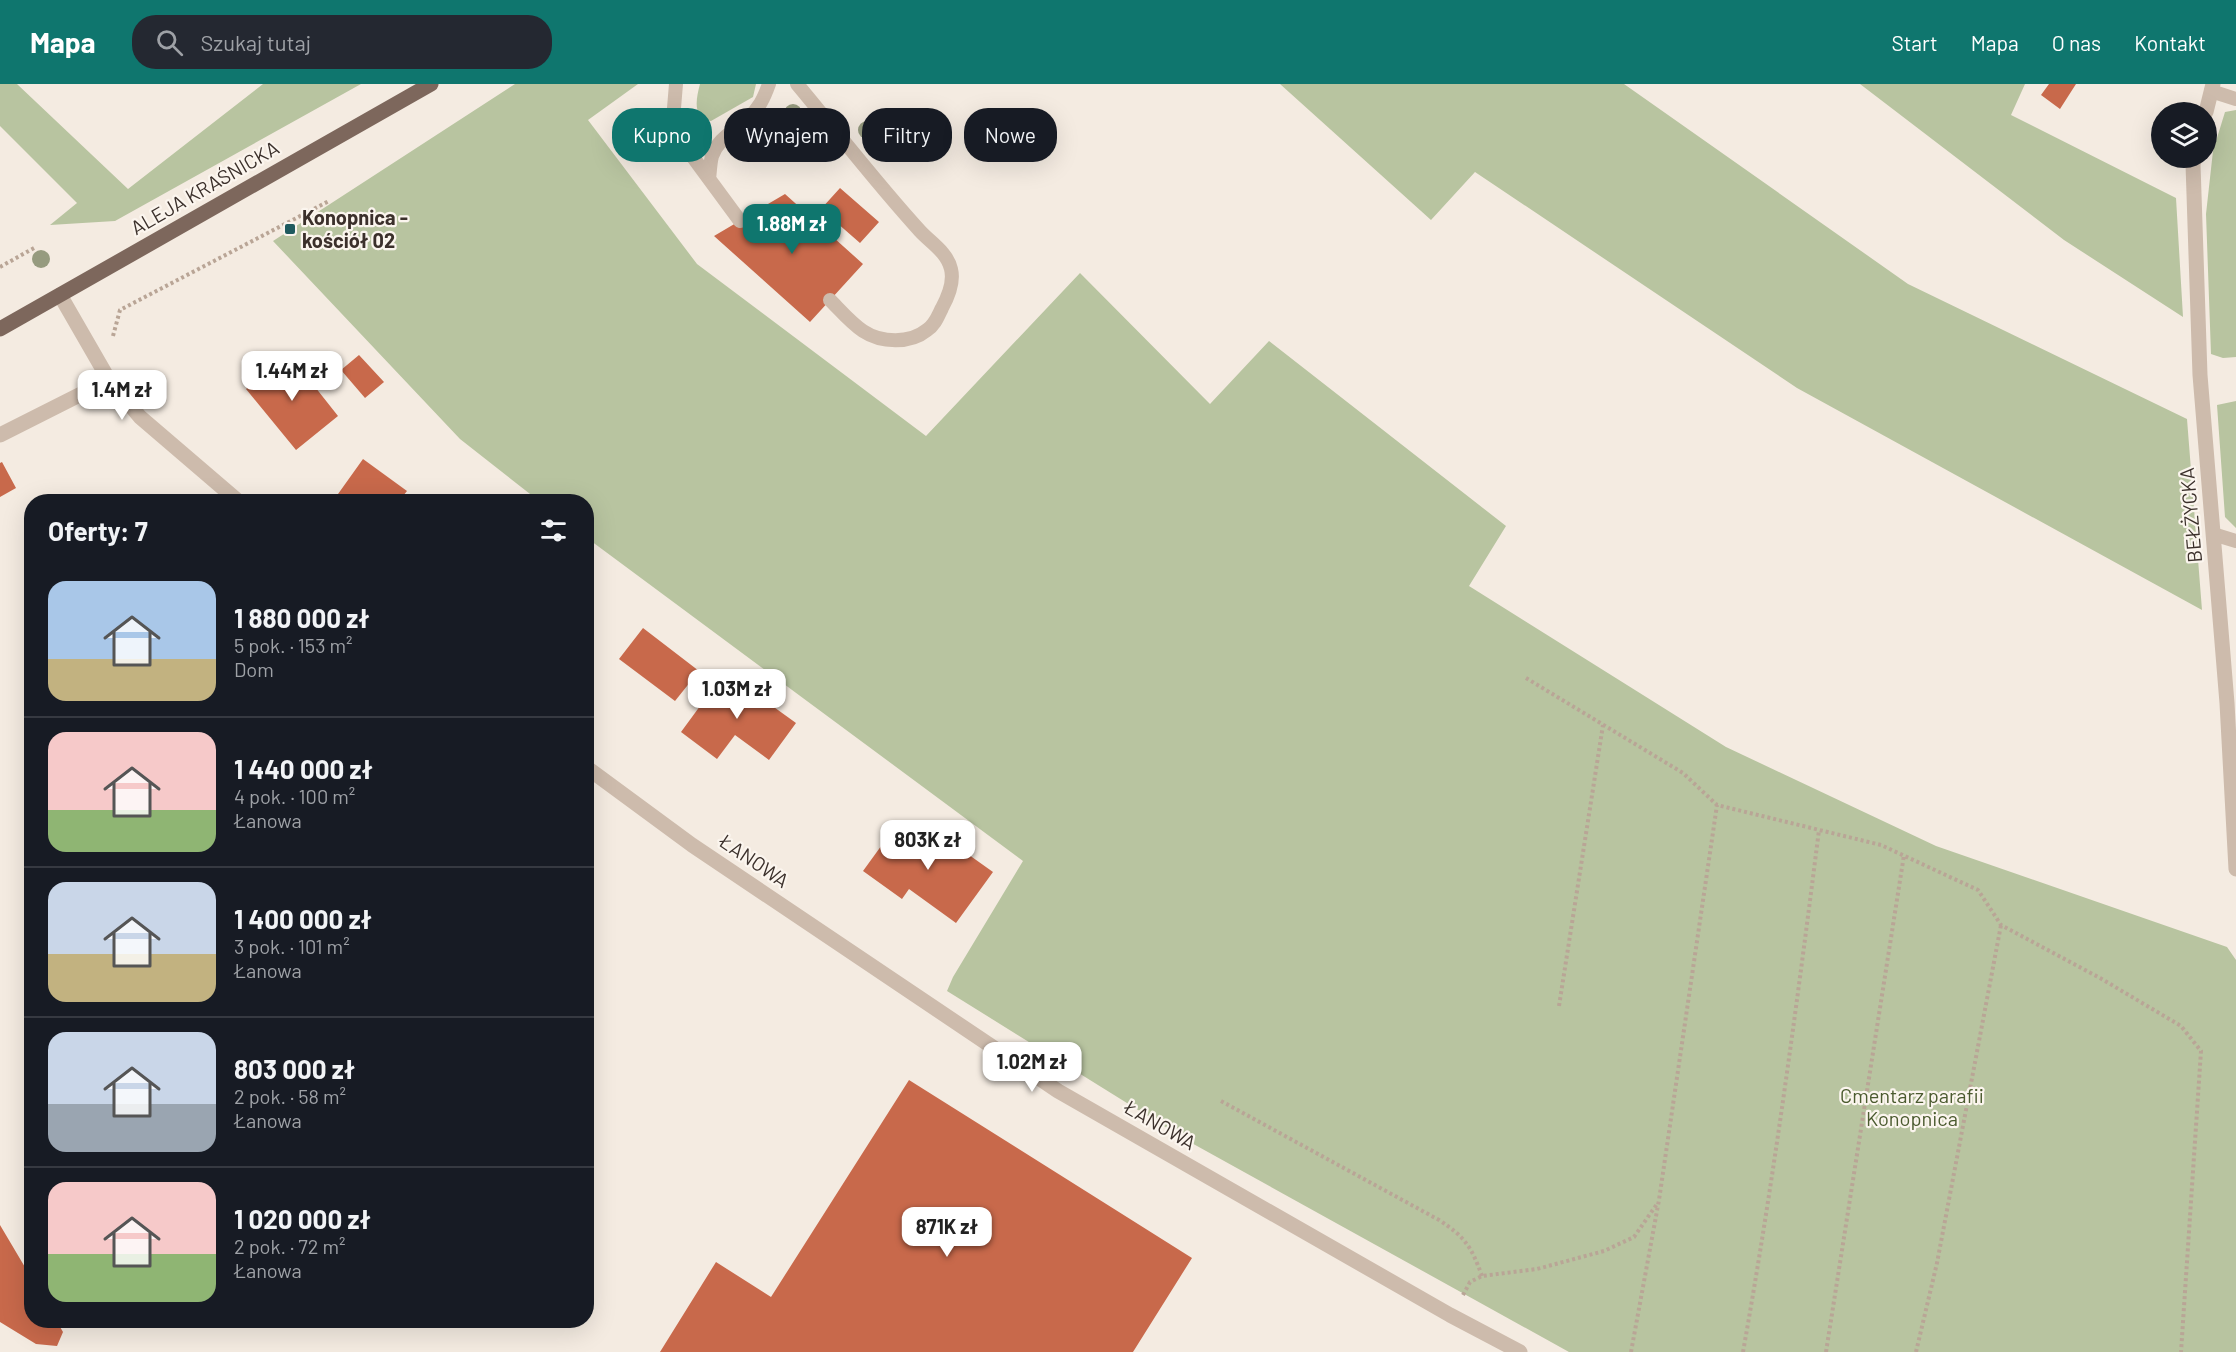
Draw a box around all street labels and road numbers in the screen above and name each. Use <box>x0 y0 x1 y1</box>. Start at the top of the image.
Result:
street label: ALEJA KRAŚNICKA <box>126 135 283 239</box>
street label: BEŁŻYCKA <box>2174 466 2206 564</box>
street label: ŁANOWA <box>714 828 794 892</box>
street label: ŁANOWA <box>1120 1094 1201 1154</box>

